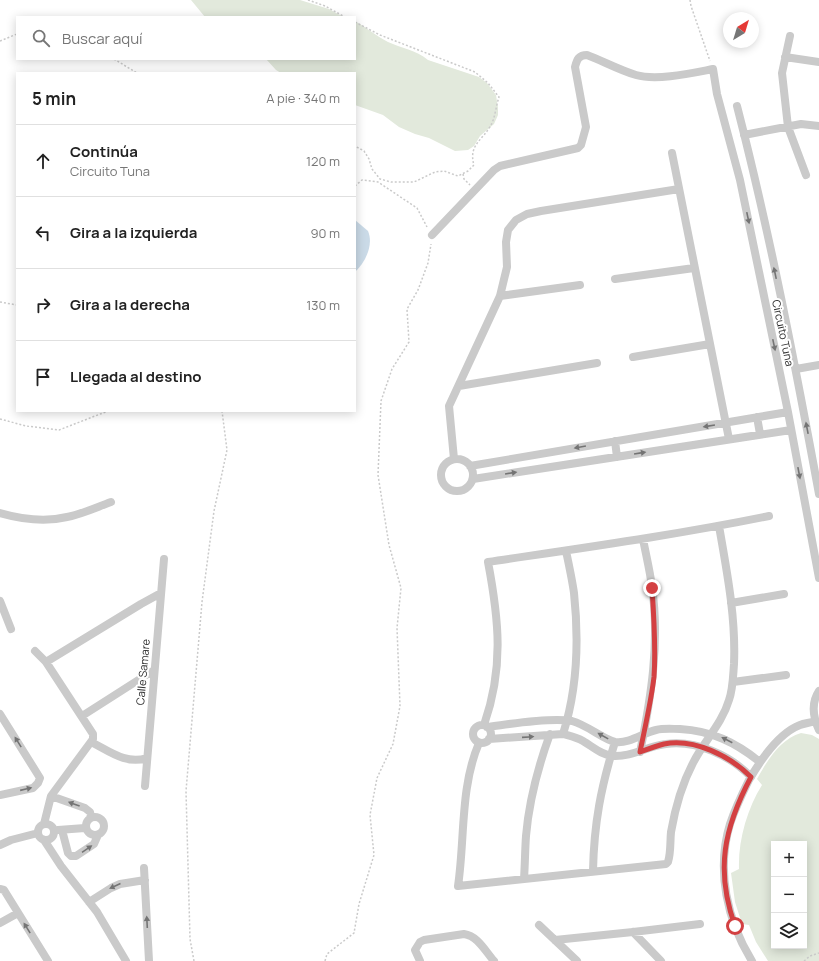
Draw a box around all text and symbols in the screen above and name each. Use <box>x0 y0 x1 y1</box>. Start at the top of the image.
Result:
north arrow <box>723 12 759 48</box>
search box <box>16 16 356 60</box>
icon: search <box>30 27 52 49</box>
text: Buscar aquí <box>62 28 143 49</box>
text: 5 min <box>32 87 76 110</box>
text: A pie · 340 m <box>266 89 340 107</box>
text: Continúa <box>70 141 138 162</box>
icon: ahead <box>32 150 54 172</box>
text: 120 m <box>306 152 340 170</box>
text: Circuito Tuna <box>70 162 150 180</box>
one-way arrow <box>745 212 751 224</box>
icon: left <box>32 222 54 244</box>
text: Gira a la izquierda <box>70 222 197 243</box>
text: 90 m <box>310 224 340 242</box>
one-way arrow <box>772 267 778 279</box>
icon: right <box>32 294 54 316</box>
text: Gira a la derecha <box>70 294 190 315</box>
text: 130 m <box>306 296 340 314</box>
street label: Circuito Tuna <box>769 298 798 368</box>
one-way arrow <box>772 339 778 351</box>
icon: arrive <box>32 366 54 388</box>
text: Llegada al destino <box>70 366 202 387</box>
one-way arrow <box>803 422 809 434</box>
one-way arrow <box>703 423 715 429</box>
one-way arrow <box>574 444 587 450</box>
one-way arrow <box>634 450 646 456</box>
one-way arrow <box>797 467 803 479</box>
one-way arrow <box>505 470 517 476</box>
route end <box>643 579 661 597</box>
street label: Calle Samare <box>132 638 153 706</box>
one-way arrow <box>597 732 609 739</box>
one-way arrow <box>522 733 534 740</box>
one-way arrow <box>14 737 22 747</box>
one-way arrow <box>722 737 733 744</box>
one-way arrow <box>20 786 33 792</box>
one-way arrow <box>67 801 79 807</box>
map controls <box>771 841 807 949</box>
button: + <box>771 841 807 877</box>
one-way arrow <box>82 845 92 853</box>
button: − <box>771 877 807 913</box>
one-way arrow <box>110 883 121 889</box>
button: layers <box>771 913 807 949</box>
one-way arrow <box>143 916 150 928</box>
route start <box>726 917 744 935</box>
one-way arrow <box>24 922 31 934</box>

